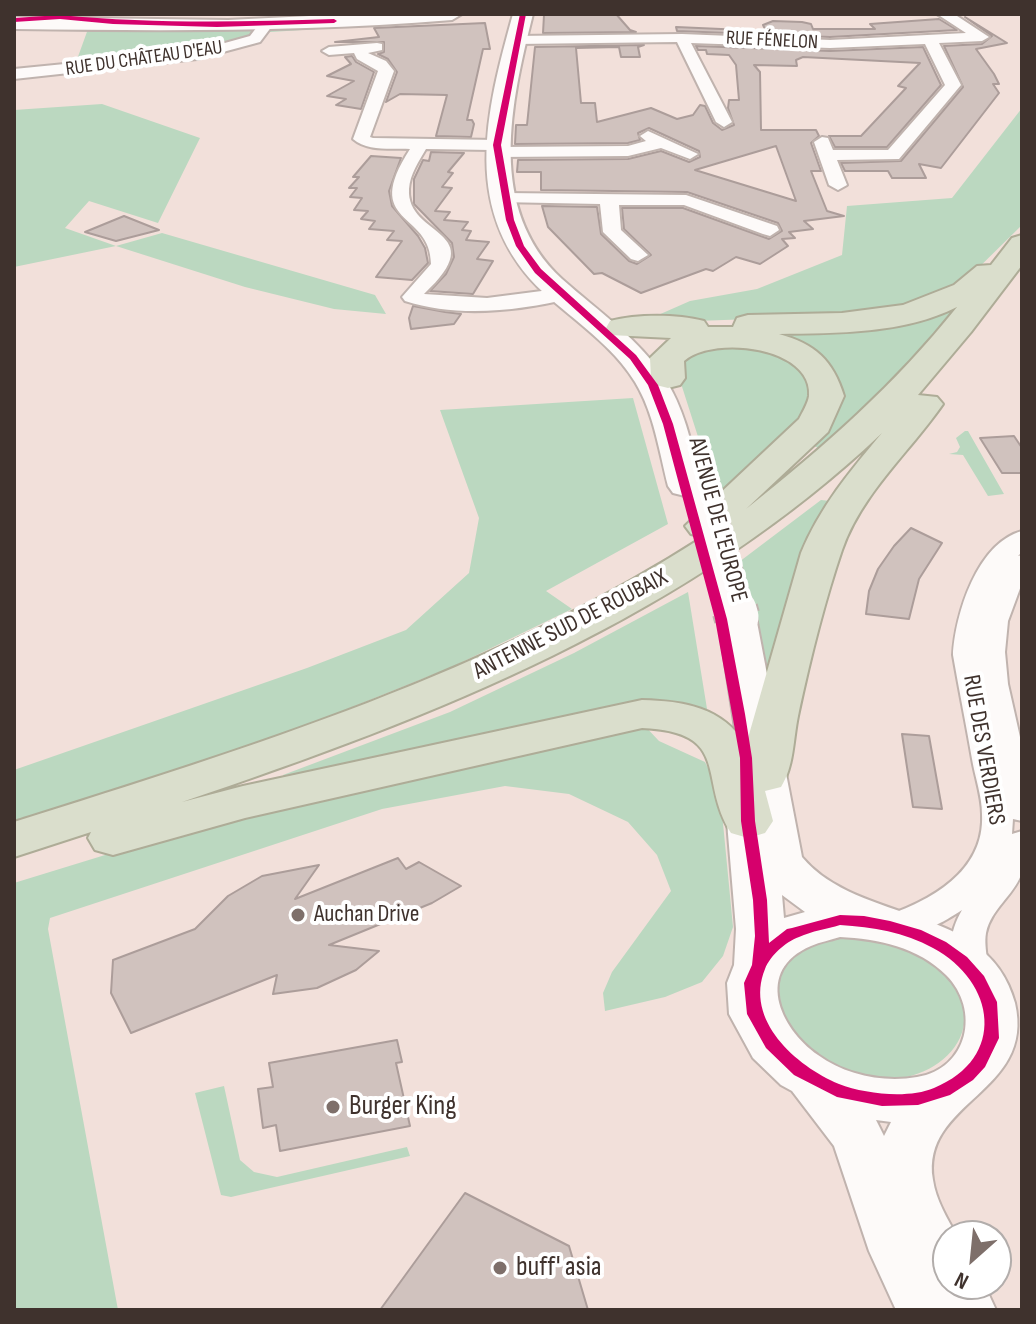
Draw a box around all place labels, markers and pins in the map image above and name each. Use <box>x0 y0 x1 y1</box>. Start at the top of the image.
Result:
place label: Auchan Drive <box>314 901 419 929</box>
marker: Auchan Drive <box>289 906 307 924</box>
place label: Burger King <box>349 1090 456 1124</box>
marker: Burger King <box>324 1098 342 1116</box>
place label: buff' asia <box>516 1251 602 1285</box>
marker: buff' asia <box>491 1259 509 1277</box>

